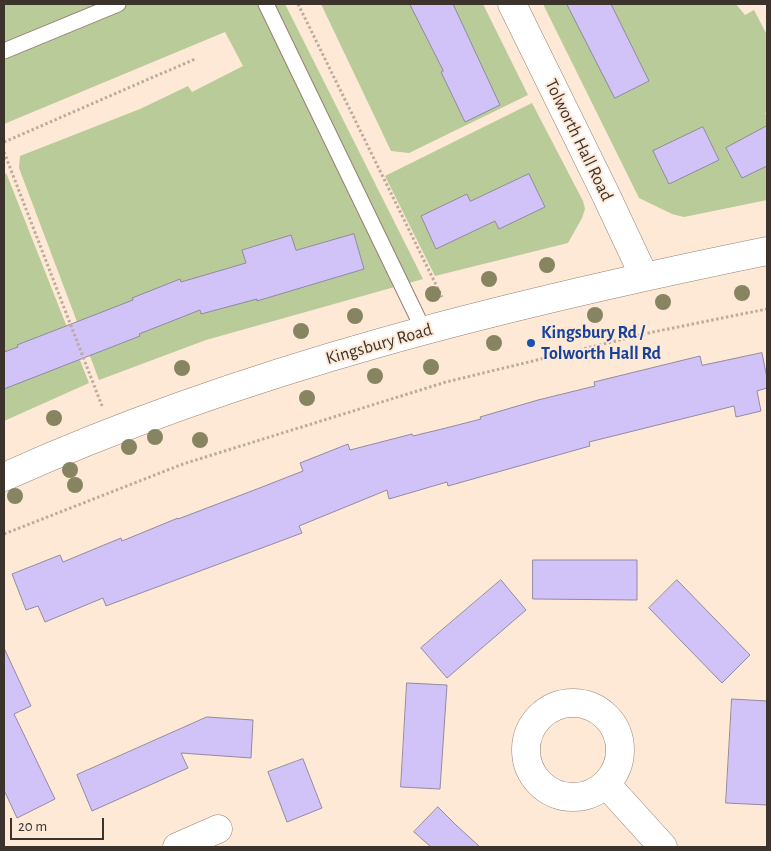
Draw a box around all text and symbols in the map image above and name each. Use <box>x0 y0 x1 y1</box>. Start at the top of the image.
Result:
street label: Tolworth Hall Road <box>540 75 618 205</box>
street label: Kingsbury Road <box>323 319 435 369</box>
place label: Kingsbury Rd / Tolworth Hall Rd <box>541 322 661 364</box>
marker: Kingsbury Rd / Tolworth Hall Rd <box>525 337 537 349</box>
scale bar <box>12 808 106 840</box>
text: 20 m <box>18 819 47 834</box>

